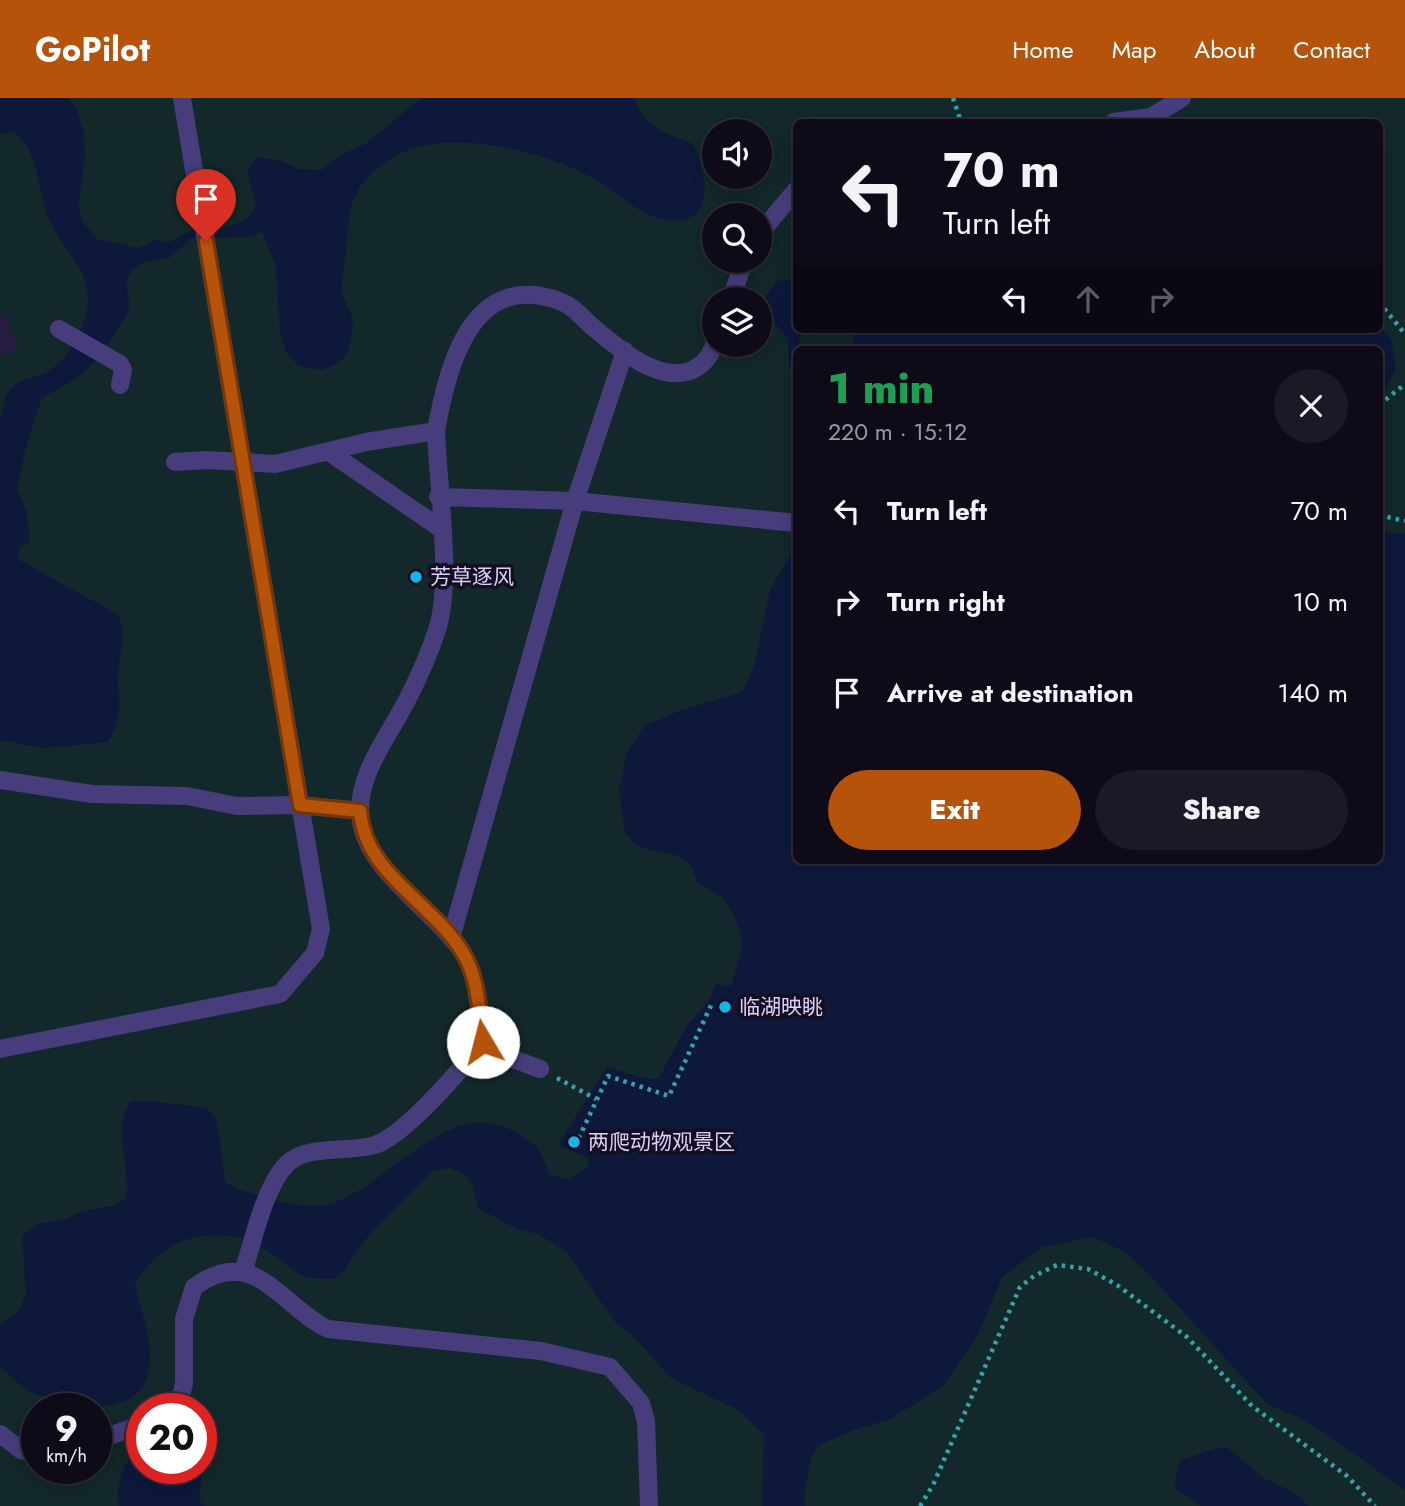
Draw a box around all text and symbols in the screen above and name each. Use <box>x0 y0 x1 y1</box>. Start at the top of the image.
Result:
text: GoPilot <box>35 26 150 73</box>
text: Home <box>1012 32 1074 67</box>
text: Map <box>1112 32 1156 67</box>
text: About <box>1194 32 1255 67</box>
text: Contact <box>1293 32 1370 67</box>
map controls <box>702 119 772 357</box>
button: sound <box>702 119 772 189</box>
text: 70 m <box>943 135 1060 205</box>
icon: left <box>828 147 919 238</box>
pin <box>176 169 236 241</box>
icon: arrive <box>187 180 225 218</box>
text: Turn left <box>943 200 1050 246</box>
button: search <box>702 203 772 273</box>
icon: left <box>996 280 1034 318</box>
icon: ahead <box>1069 280 1107 318</box>
icon: right <box>1142 280 1180 318</box>
button: layers <box>702 287 772 357</box>
text: 1 min <box>828 358 934 419</box>
button: close <box>1274 369 1348 443</box>
text: 220 m · 15:12 <box>828 415 967 449</box>
icon: left <box>828 492 866 530</box>
text: Turn left <box>887 492 987 530</box>
text: 70 m <box>1291 492 1348 530</box>
place label: 芳草逐风 <box>430 562 514 592</box>
marker: 芳草逐风 <box>408 569 424 585</box>
icon: right <box>828 583 866 621</box>
text: Turn right <box>887 583 1005 621</box>
text: 10 m <box>1293 583 1348 621</box>
icon: arrive <box>828 674 866 712</box>
text: Arrive at destination <box>887 674 1134 712</box>
text: 140 m <box>1277 674 1348 712</box>
button: Exit <box>828 770 1081 850</box>
button: Share <box>1095 770 1348 850</box>
place label: 临湖映眺 <box>739 992 823 1022</box>
marker: 临湖映眺 <box>717 999 733 1015</box>
position arrow <box>446 1005 520 1079</box>
place label: 两爬动物观景区 <box>588 1127 735 1157</box>
marker: 两爬动物观景区 <box>566 1134 582 1150</box>
speed limit sign: 20 <box>126 1393 217 1484</box>
text: 9 <box>55 1404 78 1454</box>
text: km/h <box>46 1443 87 1469</box>

